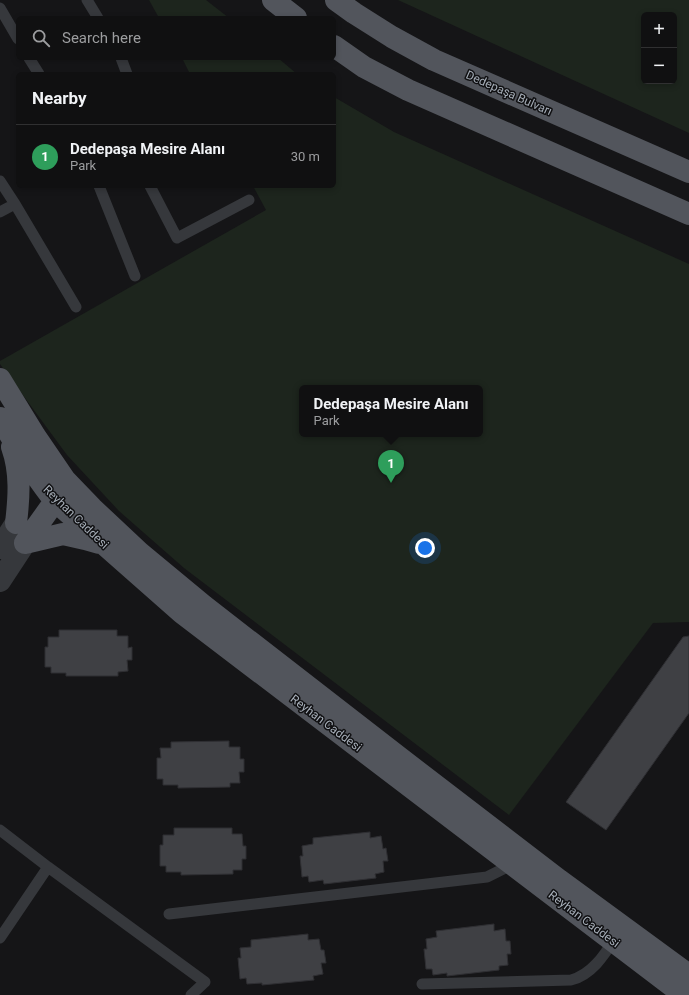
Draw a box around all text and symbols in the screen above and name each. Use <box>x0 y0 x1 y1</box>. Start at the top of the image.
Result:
map controls <box>641 12 677 84</box>
button: + <box>641 12 677 48</box>
search box <box>16 16 336 60</box>
icon: search <box>30 27 52 49</box>
text: Search here <box>62 29 141 47</box>
button: − <box>641 48 677 84</box>
street label: Dedepaşa Bulvarı <box>464 68 554 118</box>
text: Nearby <box>32 88 87 108</box>
text: Dedepaşa Mesire Alanı <box>70 140 225 158</box>
text: 1 <box>41 149 49 164</box>
text: 30 m <box>291 149 320 164</box>
text: Park <box>70 158 96 173</box>
popup <box>299 385 483 437</box>
text: Dedepaşa Mesire Alanı <box>314 395 469 413</box>
text: Park <box>314 413 340 428</box>
pin: 1 <box>378 450 404 483</box>
street label: Reyhan Caddesi <box>40 482 112 552</box>
your location <box>415 538 435 558</box>
street label: Reyhan Caddesi <box>288 692 364 754</box>
street label: Reyhan Caddesi <box>546 888 622 950</box>

